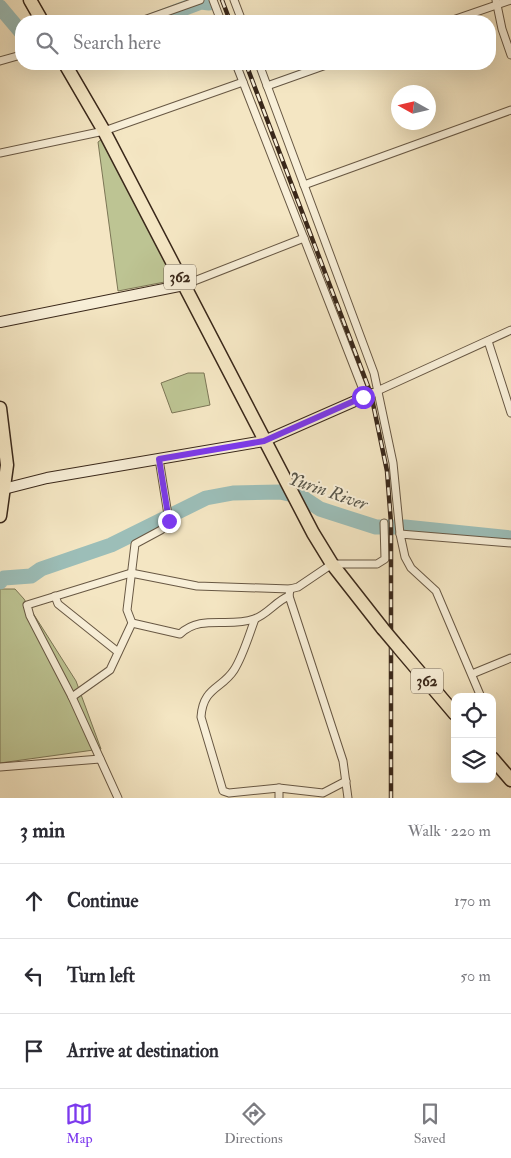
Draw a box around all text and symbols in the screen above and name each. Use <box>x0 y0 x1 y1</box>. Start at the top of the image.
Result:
search box <box>15 15 496 70</box>
icon: search <box>33 29 61 57</box>
text: Search here <box>73 31 161 55</box>
north arrow <box>391 85 436 130</box>
road number: 362 <box>164 264 196 290</box>
route start <box>352 386 375 409</box>
water label: Yurin River <box>285 467 372 516</box>
route end <box>158 510 181 533</box>
road number: 362 <box>411 668 443 694</box>
map controls <box>451 693 496 783</box>
button: locate <box>451 693 496 738</box>
button: layers <box>451 738 496 783</box>
text: 3 min <box>20 817 65 844</box>
text: Walk · 220 m <box>408 821 491 841</box>
icon: ahead <box>20 887 48 915</box>
text: Continue <box>67 889 138 913</box>
text: 170 m <box>454 891 491 911</box>
icon: left <box>20 962 48 990</box>
text: Turn left <box>67 964 135 988</box>
text: 50 m <box>460 966 491 986</box>
icon: arrive <box>20 1037 48 1065</box>
text: Arrive at destination <box>67 1039 219 1063</box>
tab: Map <box>65 1100 93 1147</box>
tab: Directions <box>224 1100 283 1147</box>
tab: Saved <box>414 1100 446 1147</box>

